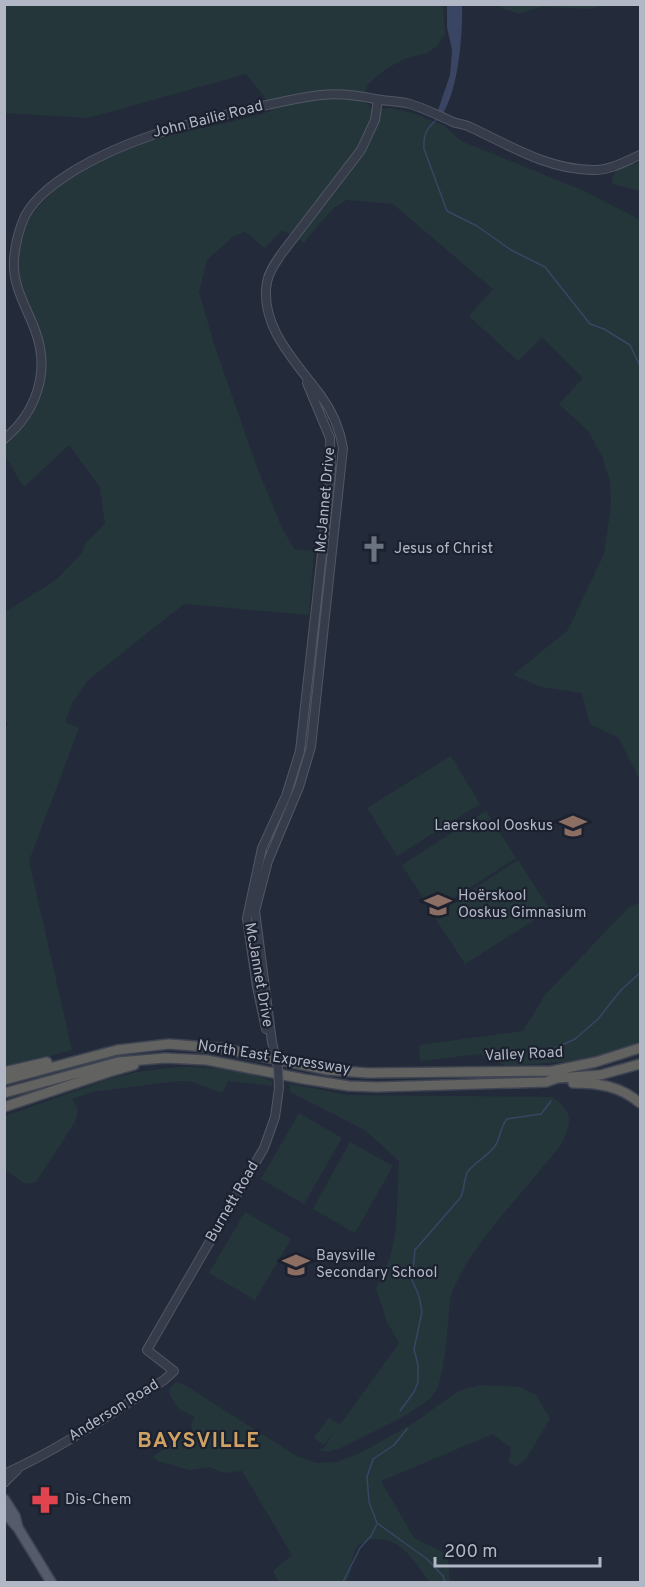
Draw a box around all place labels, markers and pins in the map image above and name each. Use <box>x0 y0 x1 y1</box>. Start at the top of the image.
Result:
church icon: Jesus of Christ <box>359 534 389 564</box>
place label: Jesus of Christ <box>394 540 493 559</box>
school or university icon: Laerskool Ooskus <box>558 811 588 841</box>
place label: Laerskool Ooskus <box>434 817 553 836</box>
place label: Hoërskool Ooskus Gimnasium <box>458 887 586 923</box>
school or university icon: Hoërskool Ooskus Gimnasium <box>423 890 453 920</box>
place label: Baysville Secondary School <box>316 1247 437 1283</box>
school or university icon: Baysville Secondary School <box>281 1250 311 1280</box>
pharmacy icon: Dis-Chem <box>30 1485 60 1515</box>
place label: Dis-Chem <box>65 1491 131 1510</box>

